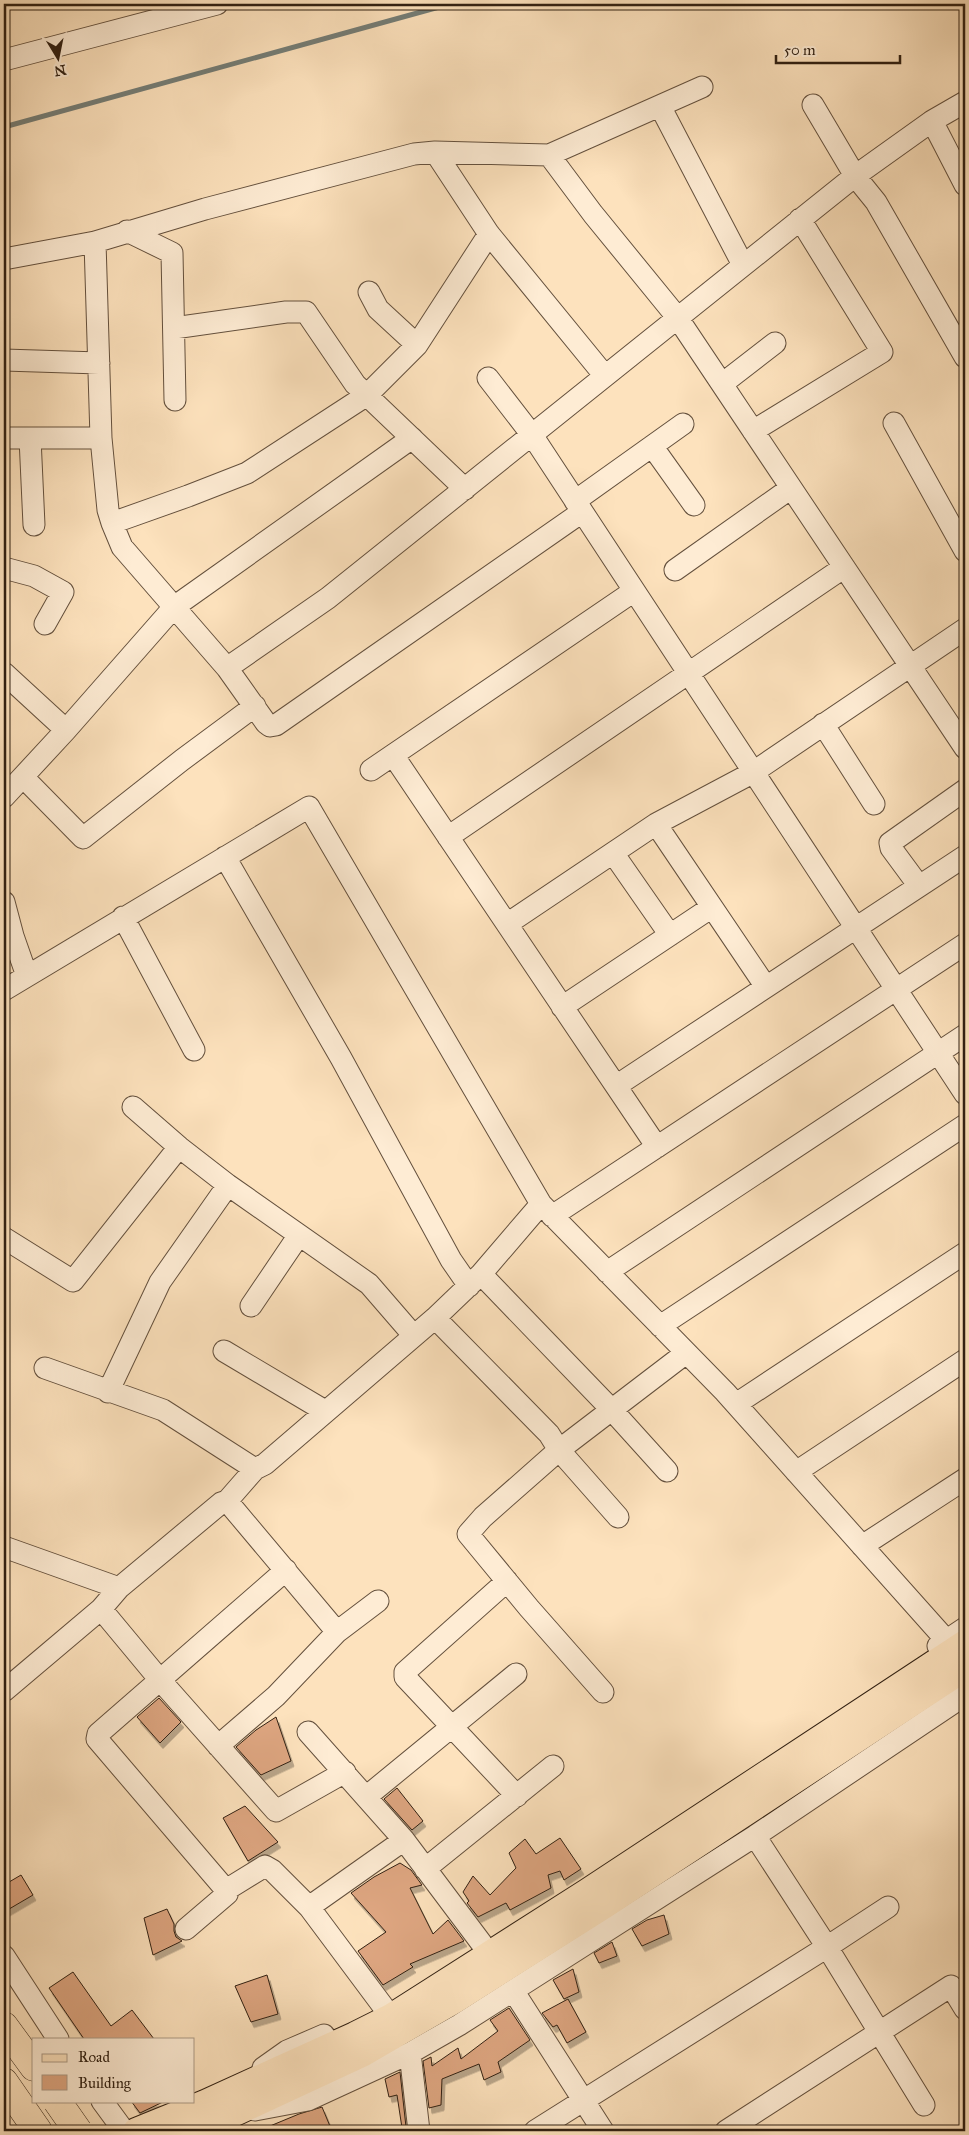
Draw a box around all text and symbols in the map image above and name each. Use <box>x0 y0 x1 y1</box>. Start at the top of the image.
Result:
north arrow <box>32 32 82 82</box>
scale bar <box>776 32 900 64</box>
text: 50 m <box>784 41 816 59</box>
text: N <box>53 61 67 80</box>
legend <box>32 2038 195 2102</box>
text: Road <box>78 2048 110 2066</box>
text: Building <box>78 2074 132 2092</box>

